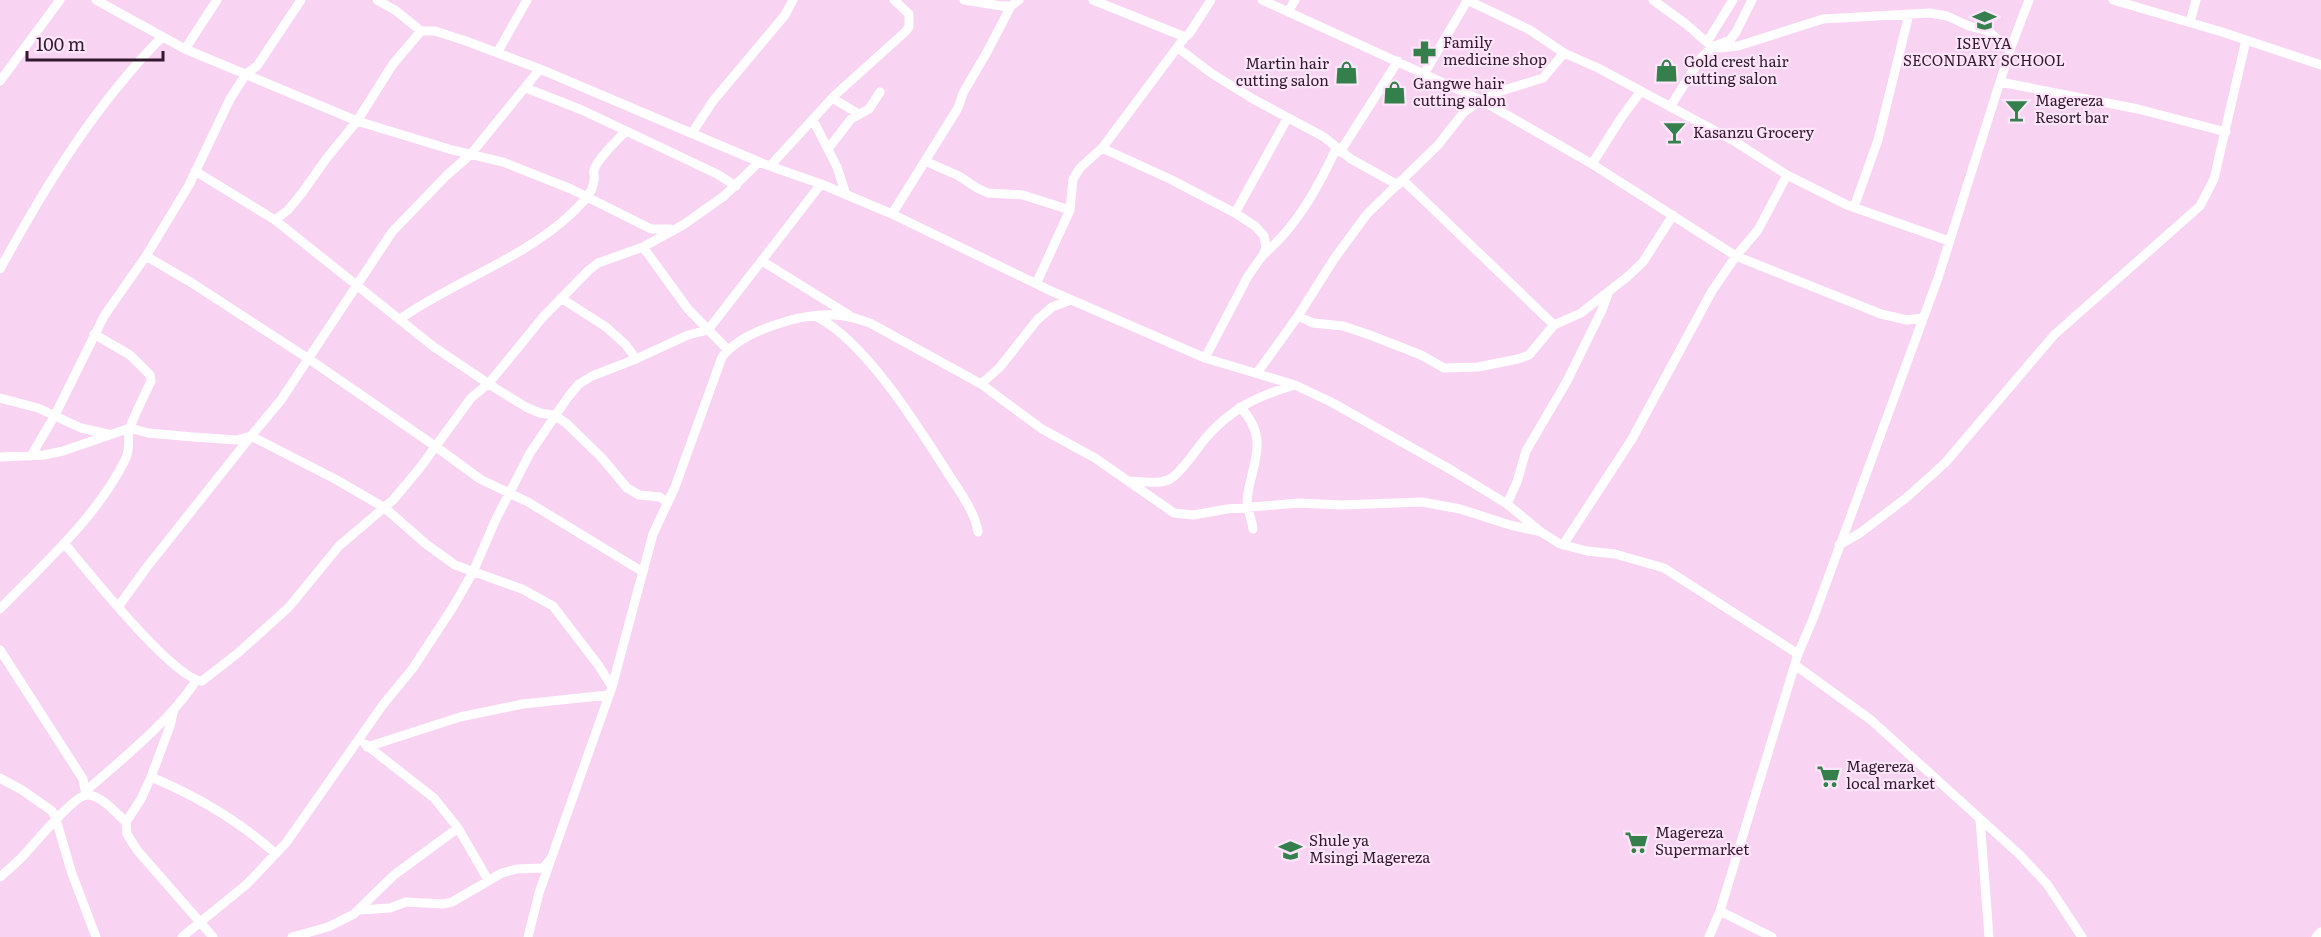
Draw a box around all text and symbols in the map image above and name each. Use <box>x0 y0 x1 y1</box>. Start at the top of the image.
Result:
school or university icon: ISEVYA SECONDARY SCHOOL <box>1971 7 1997 33</box>
scale bar <box>27 24 164 62</box>
text: 100 m <box>36 30 85 57</box>
place label: Family medicine shop <box>1443 30 1547 70</box>
place label: ISEVYA SECONDARY SCHOOL <box>1903 31 2065 71</box>
pharmacy icon: Family medicine shop <box>1412 39 1438 65</box>
place label: Gold crest hair cutting salon <box>1684 49 1789 89</box>
place label: Martin hair cutting salon <box>1236 51 1329 91</box>
shop icon: Gold crest hair cutting salon <box>1653 58 1679 84</box>
shop icon: Martin hair cutting salon <box>1334 60 1360 86</box>
place label: Gangwe hair cutting salon <box>1413 71 1506 111</box>
shop icon: Gangwe hair cutting salon <box>1382 80 1408 106</box>
place label: Magereza Resort bar <box>2035 88 2109 128</box>
bar icon: Magereza Resort bar <box>2004 97 2030 123</box>
bar icon: Kasanzu Grocery <box>1662 120 1688 146</box>
place label: Kasanzu Grocery <box>1693 120 1815 143</box>
place label: Magereza local market <box>1846 754 1935 794</box>
supermarket icon: Magereza local market <box>1815 763 1841 789</box>
place label: Magereza Supermarket <box>1655 820 1749 860</box>
place label: Shule ya Msingi Magereza <box>1309 828 1431 868</box>
supermarket icon: Magereza Supermarket <box>1624 829 1650 855</box>
school or university icon: Shule ya Msingi Magereza <box>1278 837 1304 863</box>

